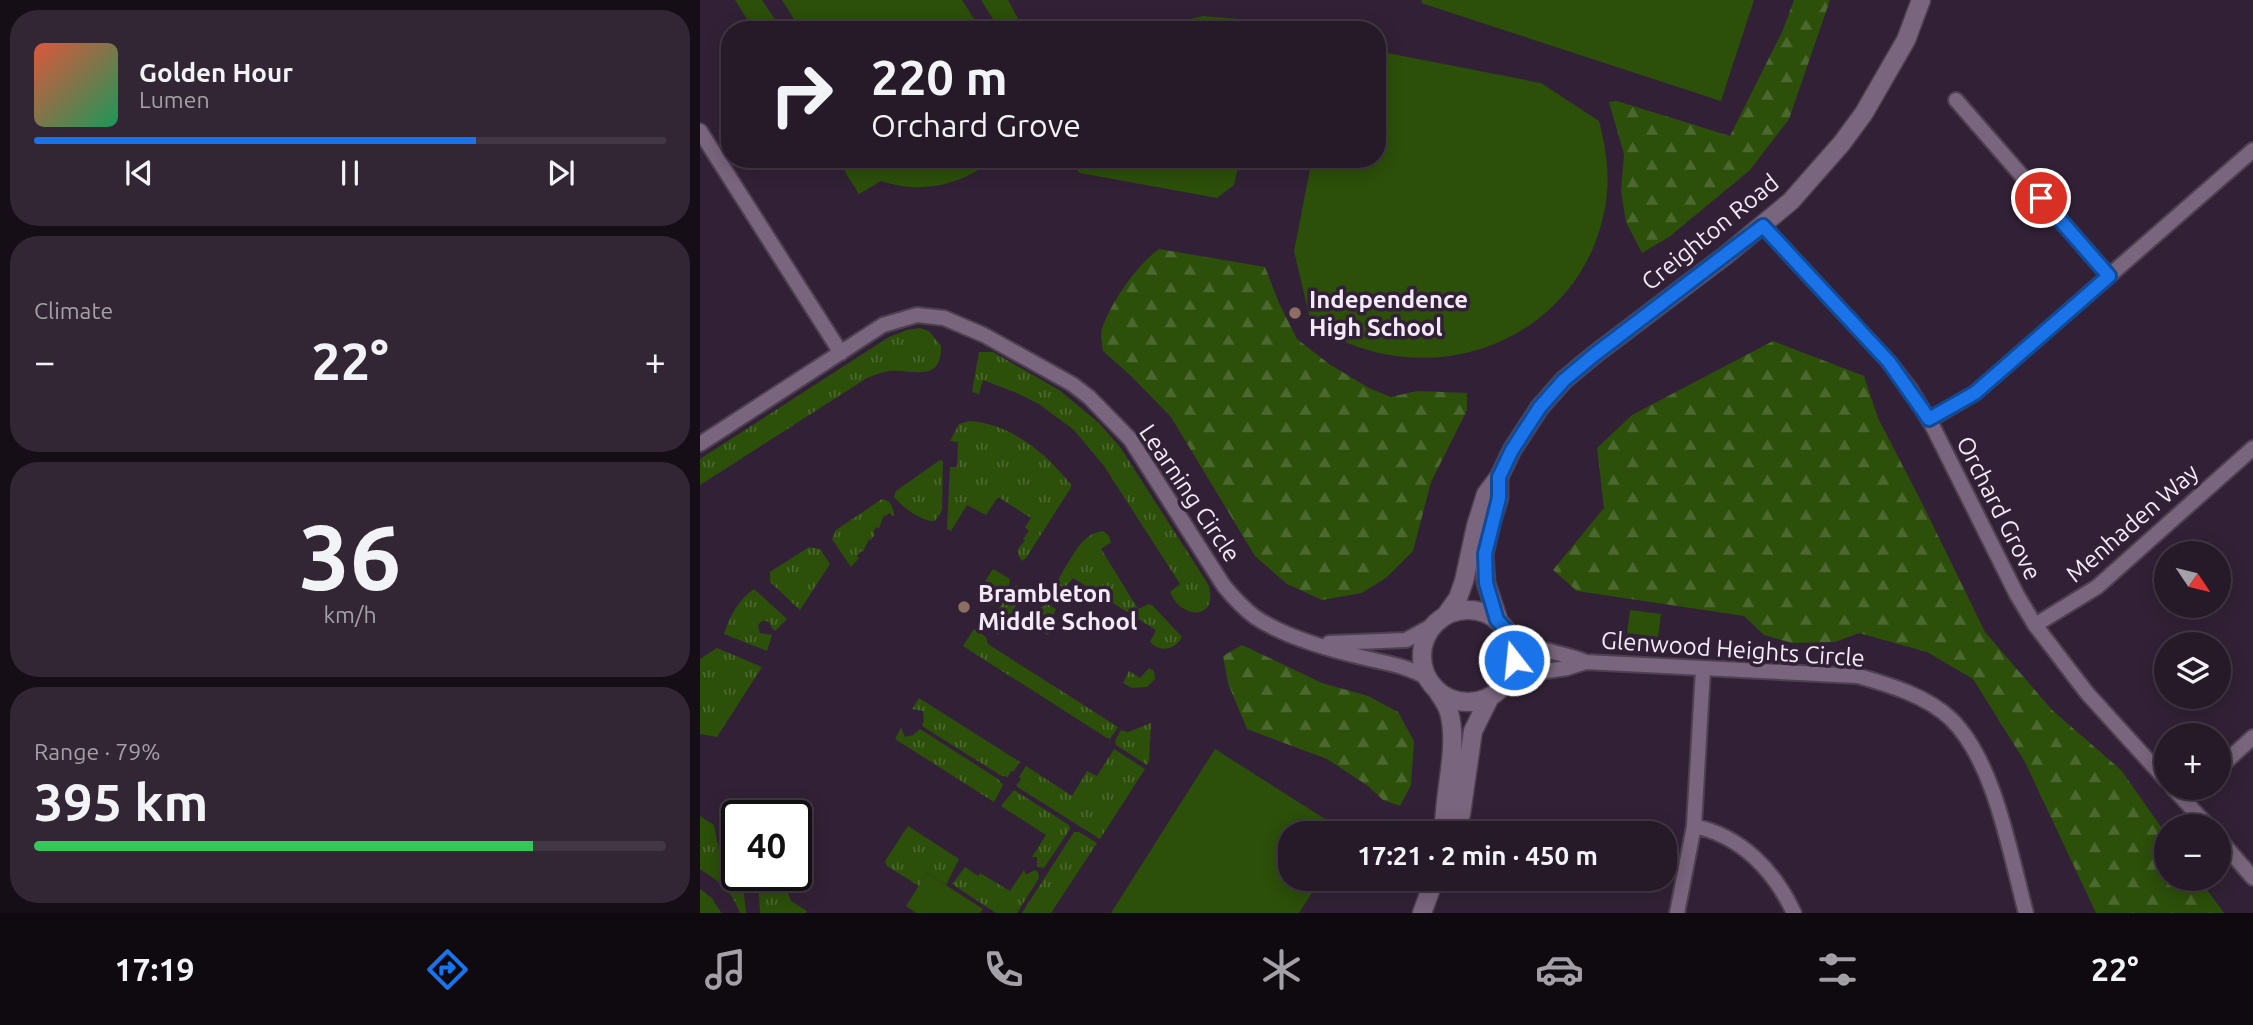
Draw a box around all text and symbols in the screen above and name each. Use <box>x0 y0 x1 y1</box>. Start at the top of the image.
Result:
icon: right <box>756 49 847 140</box>
text: 220 m <box>871 49 1008 104</box>
text: Golden Hour <box>139 58 293 87</box>
text: Lumen <box>139 87 210 112</box>
text: Orchard Grove <box>871 107 1081 143</box>
icon: previous <box>120 154 158 192</box>
icon: pause <box>331 154 369 192</box>
icon: next <box>542 154 580 192</box>
pin <box>2011 168 2071 228</box>
street label: Creighton Road <box>1636 169 1784 295</box>
icon: arrive <box>2022 179 2060 217</box>
place label: Independence High School <box>1309 286 1468 341</box>
text: Climate <box>34 298 113 323</box>
marker: Independence High School <box>1287 305 1303 321</box>
text: 22° <box>311 332 389 390</box>
text: − <box>34 340 55 382</box>
text: + <box>645 340 666 382</box>
street label: Learning Circle <box>1134 419 1246 567</box>
street label: Orchard Grove <box>1951 432 2047 584</box>
street label: Menhaden Way <box>2061 458 2204 588</box>
text: 36 <box>299 505 401 607</box>
north arrow <box>2154 541 2231 618</box>
map controls <box>2154 541 2231 891</box>
place label: Brambleton Middle School <box>978 580 1137 635</box>
marker: Brambleton Middle School <box>956 599 972 615</box>
text: km/h <box>323 602 377 627</box>
position arrow <box>1477 623 1551 697</box>
street label: Glenwood Heights Circle <box>1600 626 1866 672</box>
button: layers <box>2154 632 2231 709</box>
button: + <box>2154 723 2231 800</box>
text: Range · 79% <box>34 739 161 764</box>
text: 395 km <box>34 773 208 831</box>
speed limit sign: 40 <box>721 800 812 891</box>
button: − <box>2154 814 2231 891</box>
text: 17:21 · 2 min · 450 m <box>1357 841 1598 870</box>
icon: directions <box>423 945 472 994</box>
icon: music <box>701 945 750 994</box>
icon: phone <box>979 945 1028 994</box>
icon: climate <box>1257 945 1306 994</box>
icon: car <box>1535 945 1584 994</box>
icon: filters <box>1813 945 1862 994</box>
text: 17:19 <box>114 951 195 987</box>
text: 22° <box>2091 951 2139 987</box>

